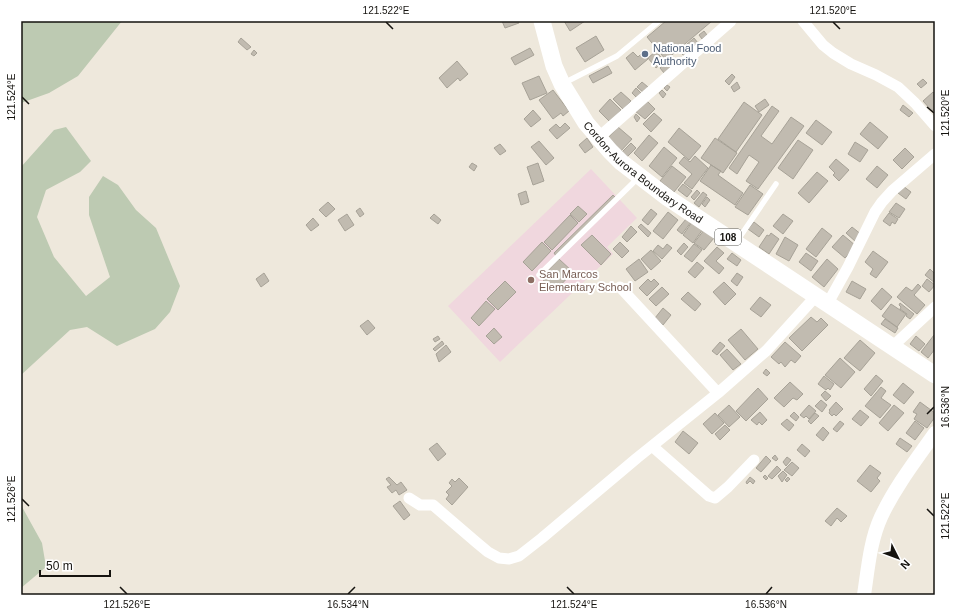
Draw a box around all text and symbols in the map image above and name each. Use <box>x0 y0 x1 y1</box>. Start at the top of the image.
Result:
text: 121.522°E <box>363 5 410 16</box>
text: 121.520°E <box>810 5 857 16</box>
place label: National Food Authority <box>653 42 722 67</box>
marker: National Food Authority <box>640 49 650 59</box>
text: 121.524°E <box>6 73 17 120</box>
text: 121.520°E <box>940 89 951 136</box>
street label: Cordon-Aurora Boundary Road <box>581 119 705 225</box>
road number: 108 <box>715 229 741 245</box>
place label: San Marcos Elementary School <box>539 268 631 293</box>
marker: San Marcos Elementary School <box>526 275 536 285</box>
text: 16.536°N <box>940 386 951 428</box>
text: 121.526°E <box>6 475 17 522</box>
text: 121.522°E <box>940 492 951 539</box>
north arrow <box>878 538 918 578</box>
scale bar <box>40 552 110 578</box>
text: N <box>898 558 913 572</box>
text: 50 m <box>46 559 73 573</box>
text: 121.526°E <box>104 599 151 610</box>
text: 16.534°N <box>327 599 369 610</box>
text: 121.524°E <box>551 599 598 610</box>
text: 16.536°N <box>745 599 787 610</box>

